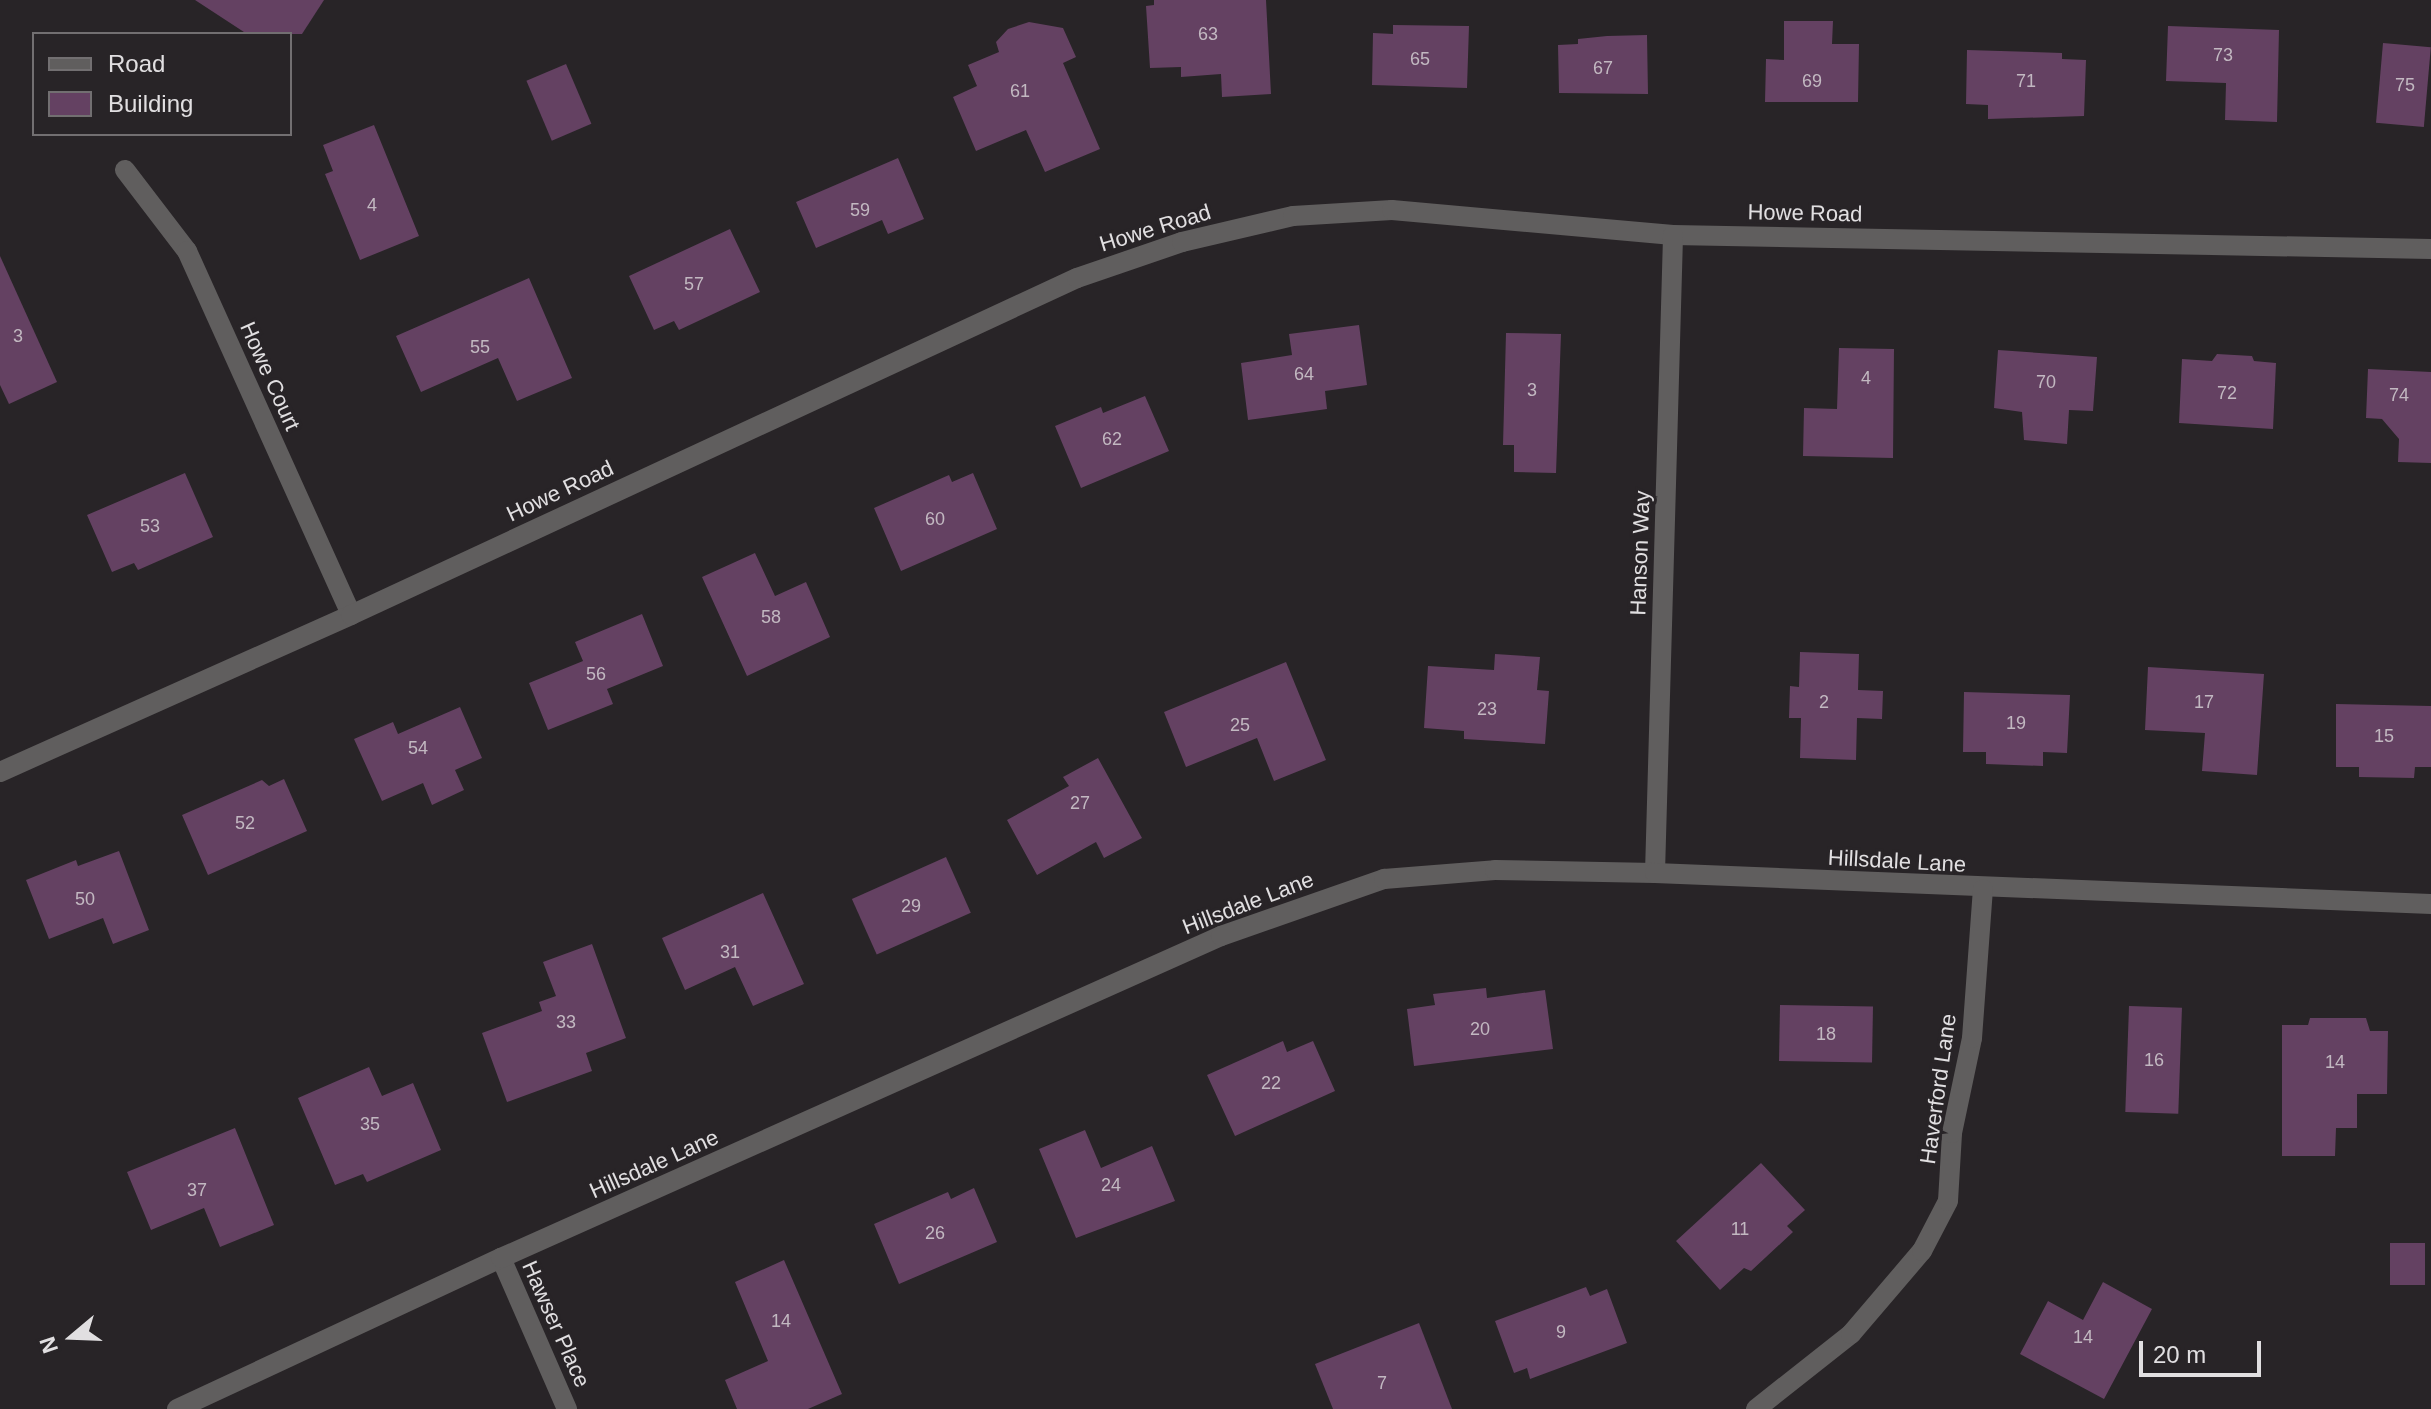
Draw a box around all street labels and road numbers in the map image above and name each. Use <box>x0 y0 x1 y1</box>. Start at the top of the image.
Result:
street label: Howe Road <box>1096 199 1214 257</box>
street label: Howe Road <box>1747 199 1863 227</box>
street label: Howe Court <box>234 318 306 434</box>
street label: Howe Road <box>502 455 618 527</box>
street label: Hanson Way <box>1625 490 1655 616</box>
street label: Hillsdale Lane <box>1827 844 1967 878</box>
street label: Hillsdale Lane <box>1179 866 1317 940</box>
street label: Haverford Lane <box>1914 1012 1962 1166</box>
street label: Hillsdale Lane <box>586 1124 722 1204</box>
street label: Hawser Place <box>516 1257 596 1391</box>

